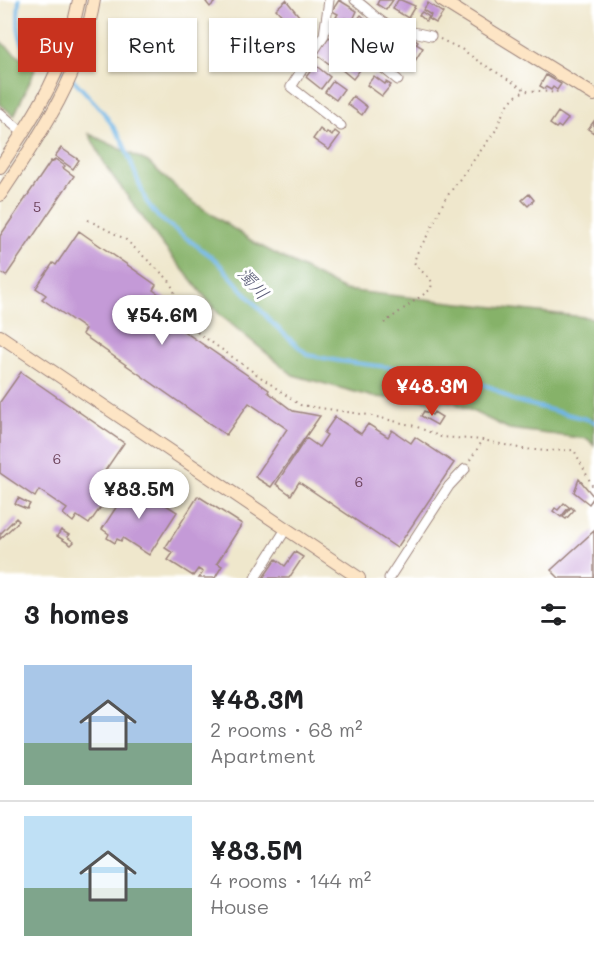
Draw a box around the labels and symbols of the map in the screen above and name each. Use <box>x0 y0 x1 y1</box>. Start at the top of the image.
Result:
house number: 5 <box>33 197 41 216</box>
water label: 濁川 <box>233 262 275 304</box>
pin: ¥54.6M <box>113 295 211 346</box>
pin: ¥48.3M <box>383 366 481 417</box>
house number: 6 <box>53 449 61 468</box>
pin: ¥83.5M <box>90 469 188 520</box>
house number: 6 <box>355 472 363 491</box>

